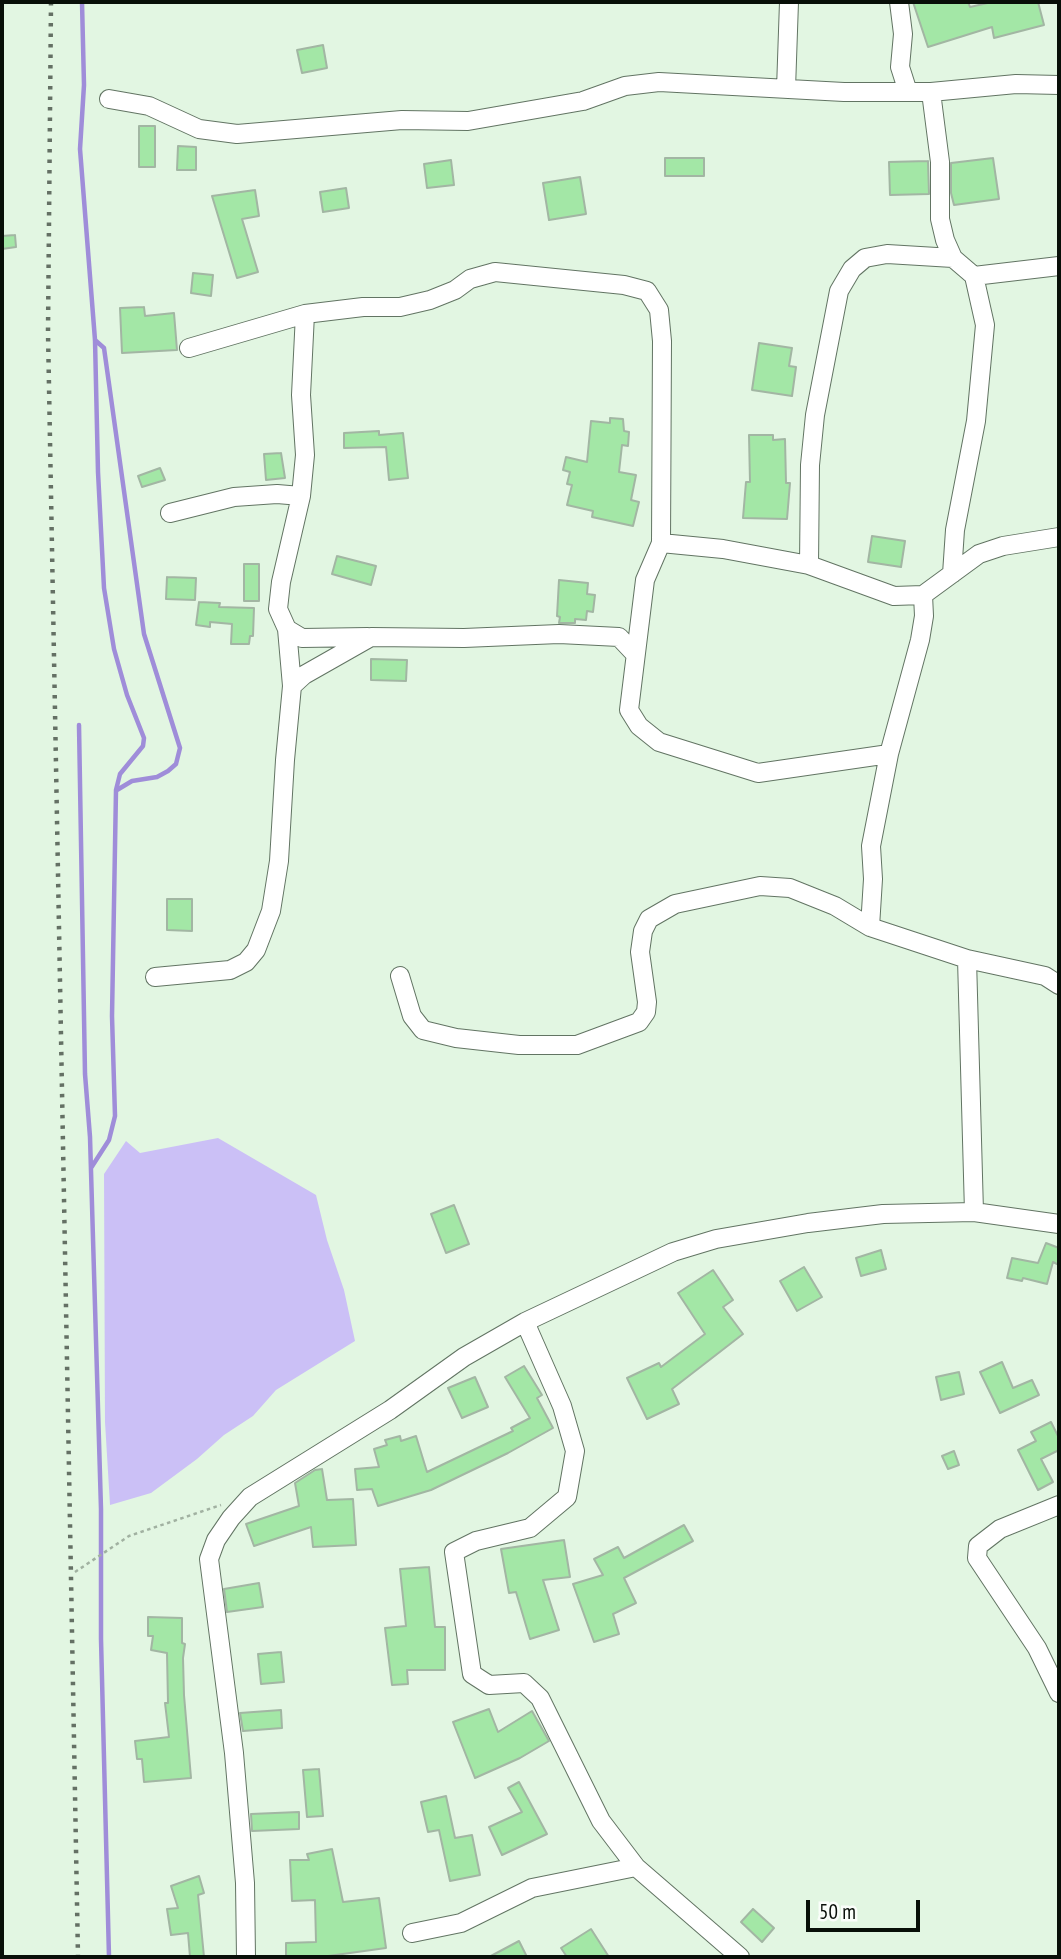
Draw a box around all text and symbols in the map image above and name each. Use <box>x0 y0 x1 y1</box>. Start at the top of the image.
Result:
scale bar <box>809 1885 923 1929</box>
text: 50 m <box>819 1898 856 1925</box>

